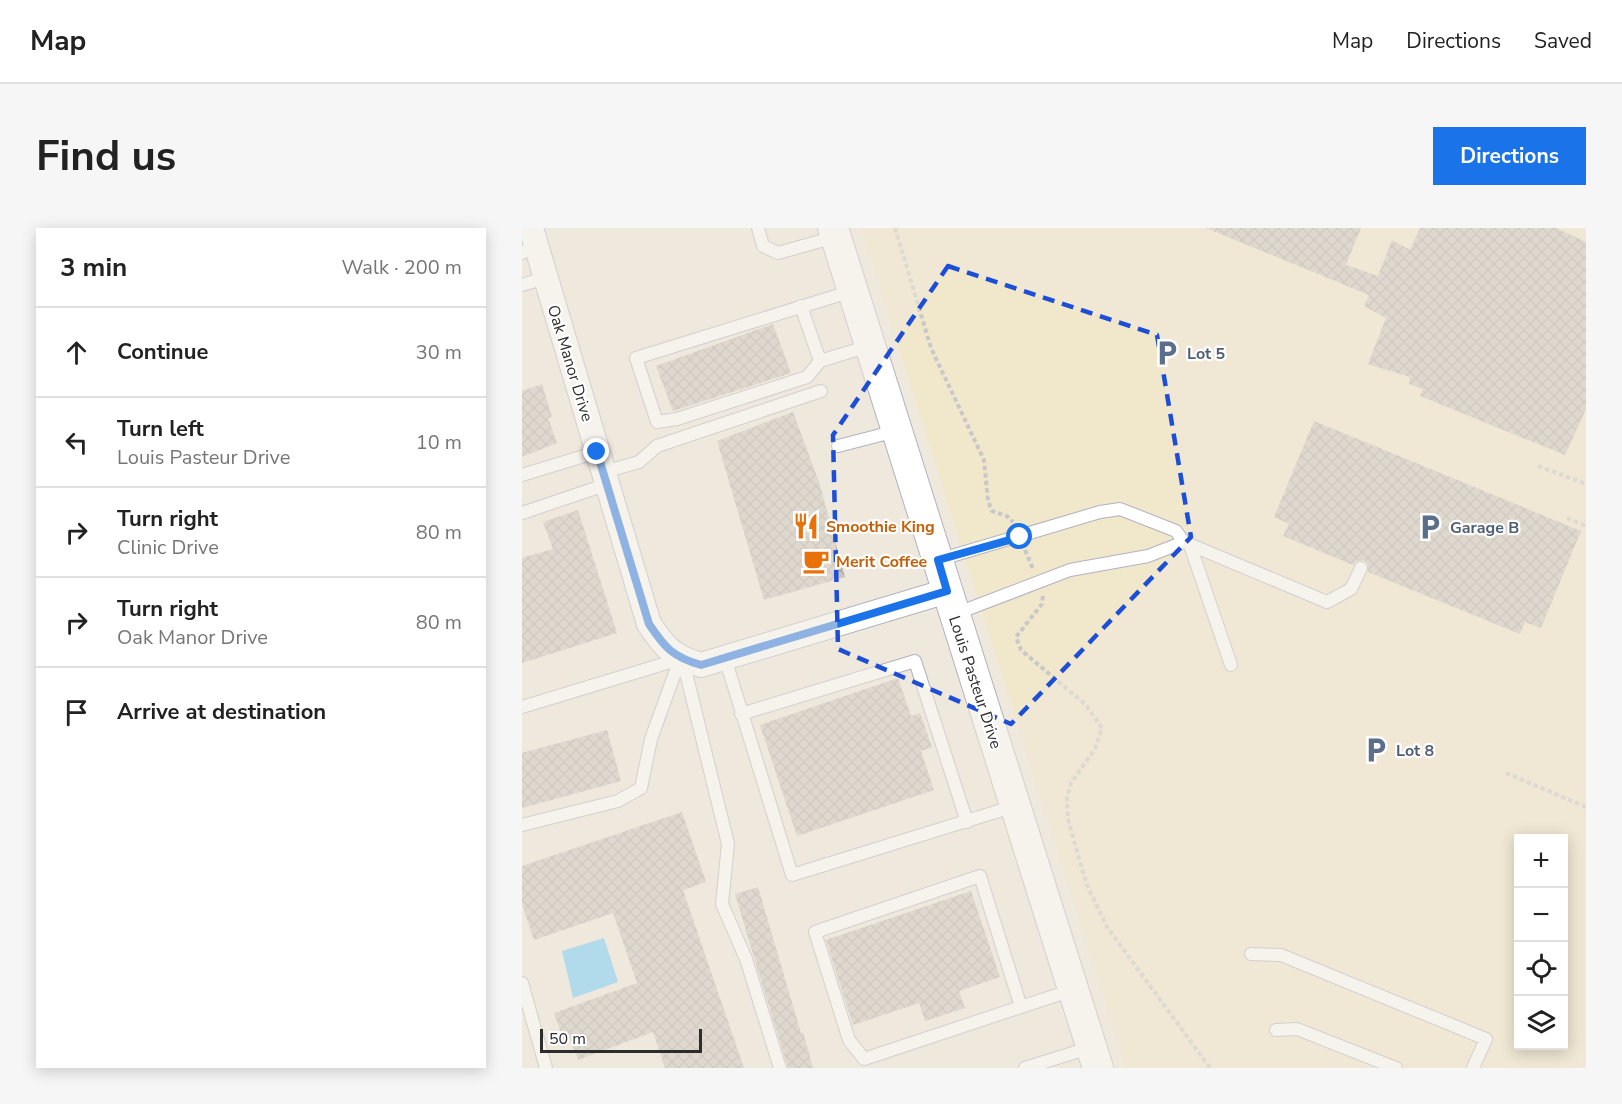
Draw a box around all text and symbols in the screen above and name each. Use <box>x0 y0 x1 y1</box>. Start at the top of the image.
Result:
text: Map <box>30 22 86 60</box>
text: Map <box>1332 27 1373 55</box>
text: Directions <box>1406 27 1501 55</box>
text: Saved <box>1534 27 1592 55</box>
button: Directions <box>1433 127 1586 185</box>
text: Find us <box>36 128 176 185</box>
text: 3 min <box>60 250 127 285</box>
text: Walk · 200 m <box>342 254 462 281</box>
street label: Oak Manor Drive <box>542 302 598 424</box>
icon: ahead <box>60 336 93 369</box>
text: Continue <box>117 337 208 367</box>
parking icon: Lot 5 <box>1152 338 1182 368</box>
text: 30 m <box>416 339 462 366</box>
place label: Lot 5 <box>1187 343 1225 365</box>
text: Turn left <box>117 414 204 444</box>
icon: left <box>60 426 93 459</box>
text: 10 m <box>416 429 462 456</box>
route end <box>583 438 609 464</box>
text: Louis Pasteur Drive <box>117 444 290 471</box>
text: Turn right <box>117 504 218 534</box>
restaurant icon: Smoothie King <box>791 511 821 541</box>
parking icon: Garage B <box>1415 512 1445 542</box>
icon: right <box>60 516 93 549</box>
place label: Smoothie King <box>826 516 935 538</box>
place label: Garage B <box>1450 517 1519 539</box>
text: 80 m <box>416 519 462 546</box>
route start <box>1006 523 1032 549</box>
text: Clinic Drive <box>117 534 219 561</box>
cafe icon: Merit Coffee <box>801 546 831 576</box>
place label: Merit Coffee <box>836 551 928 573</box>
text: Turn right <box>117 594 218 624</box>
icon: right <box>60 606 93 639</box>
text: 80 m <box>416 609 462 636</box>
street label: Louis Pasteur Drive <box>943 613 1007 752</box>
text: Oak Manor Drive <box>117 624 268 651</box>
icon: arrive <box>60 696 93 729</box>
text: Arrive at destination <box>117 697 326 727</box>
parking icon: Lot 8 <box>1361 735 1391 765</box>
place label: Lot 8 <box>1396 740 1434 762</box>
map controls <box>1514 834 1568 1050</box>
button: + <box>1514 834 1568 888</box>
button: − <box>1514 888 1568 942</box>
button: locate <box>1514 942 1568 996</box>
button: layers <box>1514 996 1568 1050</box>
scale bar <box>540 1026 702 1054</box>
text: 50 m <box>549 1028 586 1050</box>

